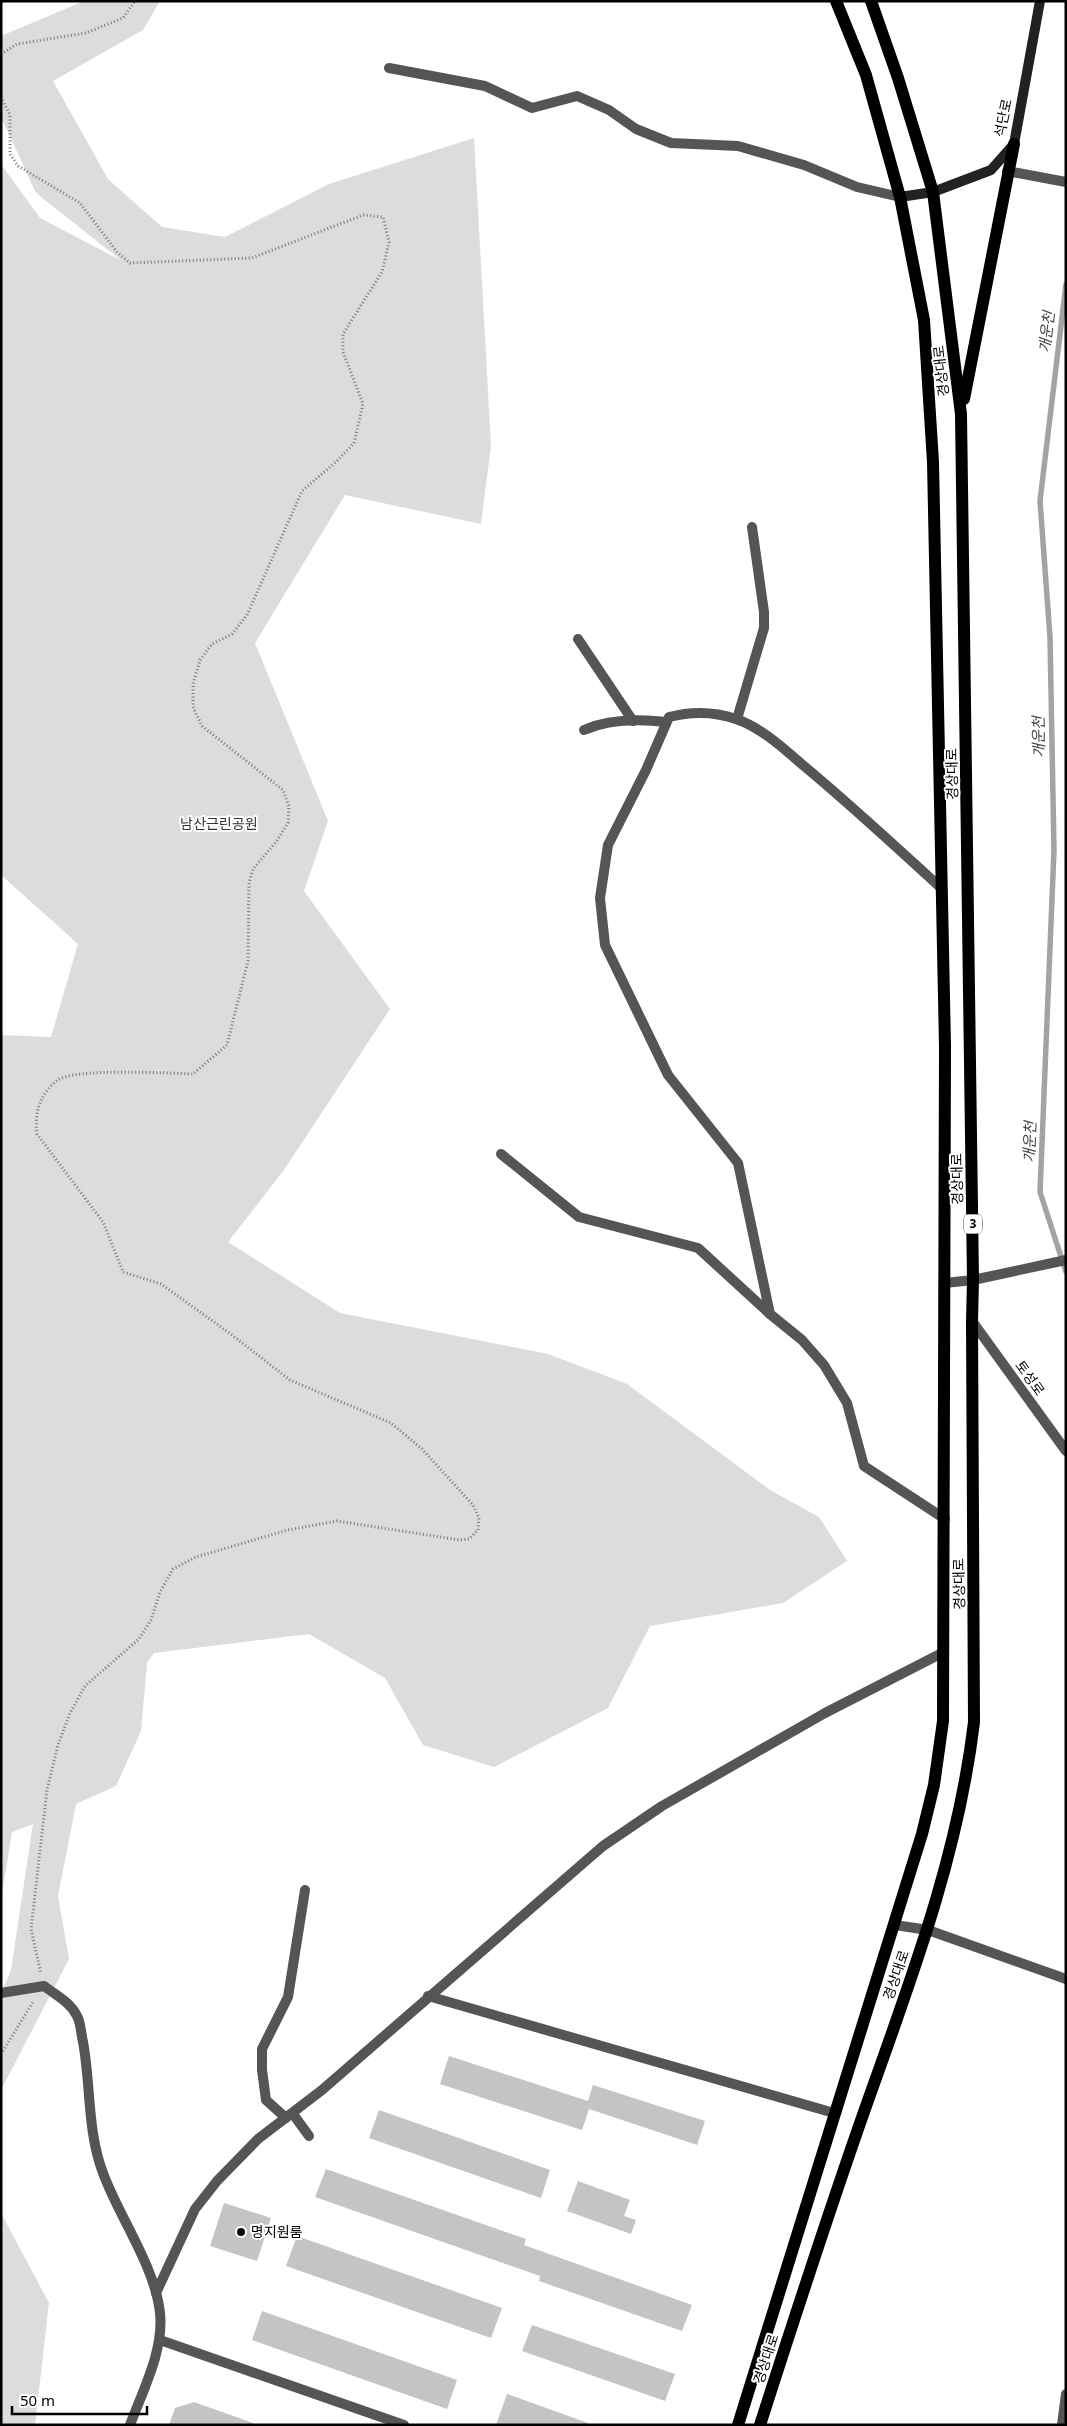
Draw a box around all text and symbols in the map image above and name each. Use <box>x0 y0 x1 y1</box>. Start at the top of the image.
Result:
street label: 석단로 <box>989 97 1016 139</box>
water label: 개운천 <box>1034 308 1059 354</box>
street label: 경상대로 <box>928 344 953 398</box>
water label: 개운천 <box>1028 714 1048 758</box>
street label: 경상대로 <box>942 748 961 800</box>
park label: 남산근린공원 <box>180 814 258 833</box>
water label: 개운천 <box>1018 1119 1040 1163</box>
street label: 경상대로 <box>947 1153 966 1205</box>
road number: 3 <box>964 1214 982 1234</box>
street label: 토성로 <box>1011 1356 1050 1399</box>
street label: 경상대로 <box>949 1558 968 1610</box>
street label: 경상대로 <box>878 1947 913 2002</box>
place label: 명지원룸 <box>251 2222 303 2241</box>
marker: 명지원룸 <box>235 2226 247 2238</box>
street label: 경상대로 <box>749 2331 783 2386</box>
scale bar <box>12 2384 148 2416</box>
text: 50 m <box>20 2390 55 2410</box>

